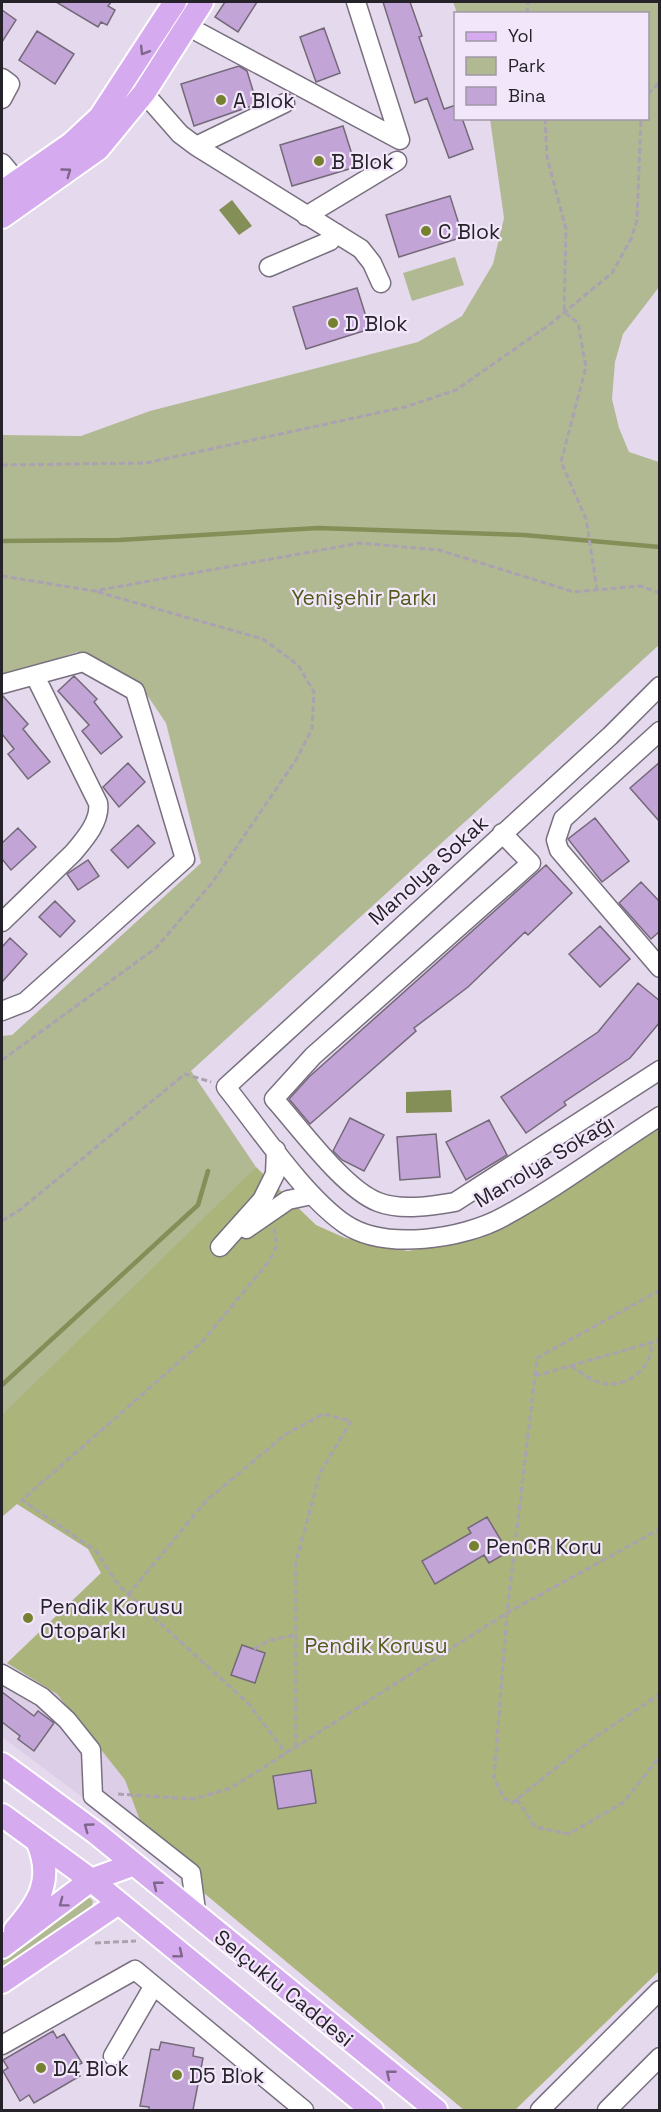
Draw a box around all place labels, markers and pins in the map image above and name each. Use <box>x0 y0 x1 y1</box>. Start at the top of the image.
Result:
place label: A Blok <box>233 87 295 114</box>
marker: A Blok <box>214 93 228 107</box>
place label: B Blok <box>331 148 394 175</box>
marker: B Blok <box>312 154 326 168</box>
place label: C Blok <box>438 218 500 245</box>
marker: C Blok <box>419 224 433 238</box>
place label: D Blok <box>345 310 408 337</box>
marker: D Blok <box>326 316 340 330</box>
place label: PenCR Koru <box>486 1533 602 1560</box>
marker: PenCR Koru <box>467 1539 481 1553</box>
place label: Pendik Korusu Otoparkı <box>40 1593 183 1644</box>
marker: Pendik Korusu Otoparkı <box>21 1611 35 1625</box>
place label: D4 Blok <box>53 2055 129 2082</box>
marker: D4 Blok <box>34 2061 48 2075</box>
place label: D5 Blok <box>189 2062 264 2089</box>
marker: D5 Blok <box>170 2068 184 2082</box>

